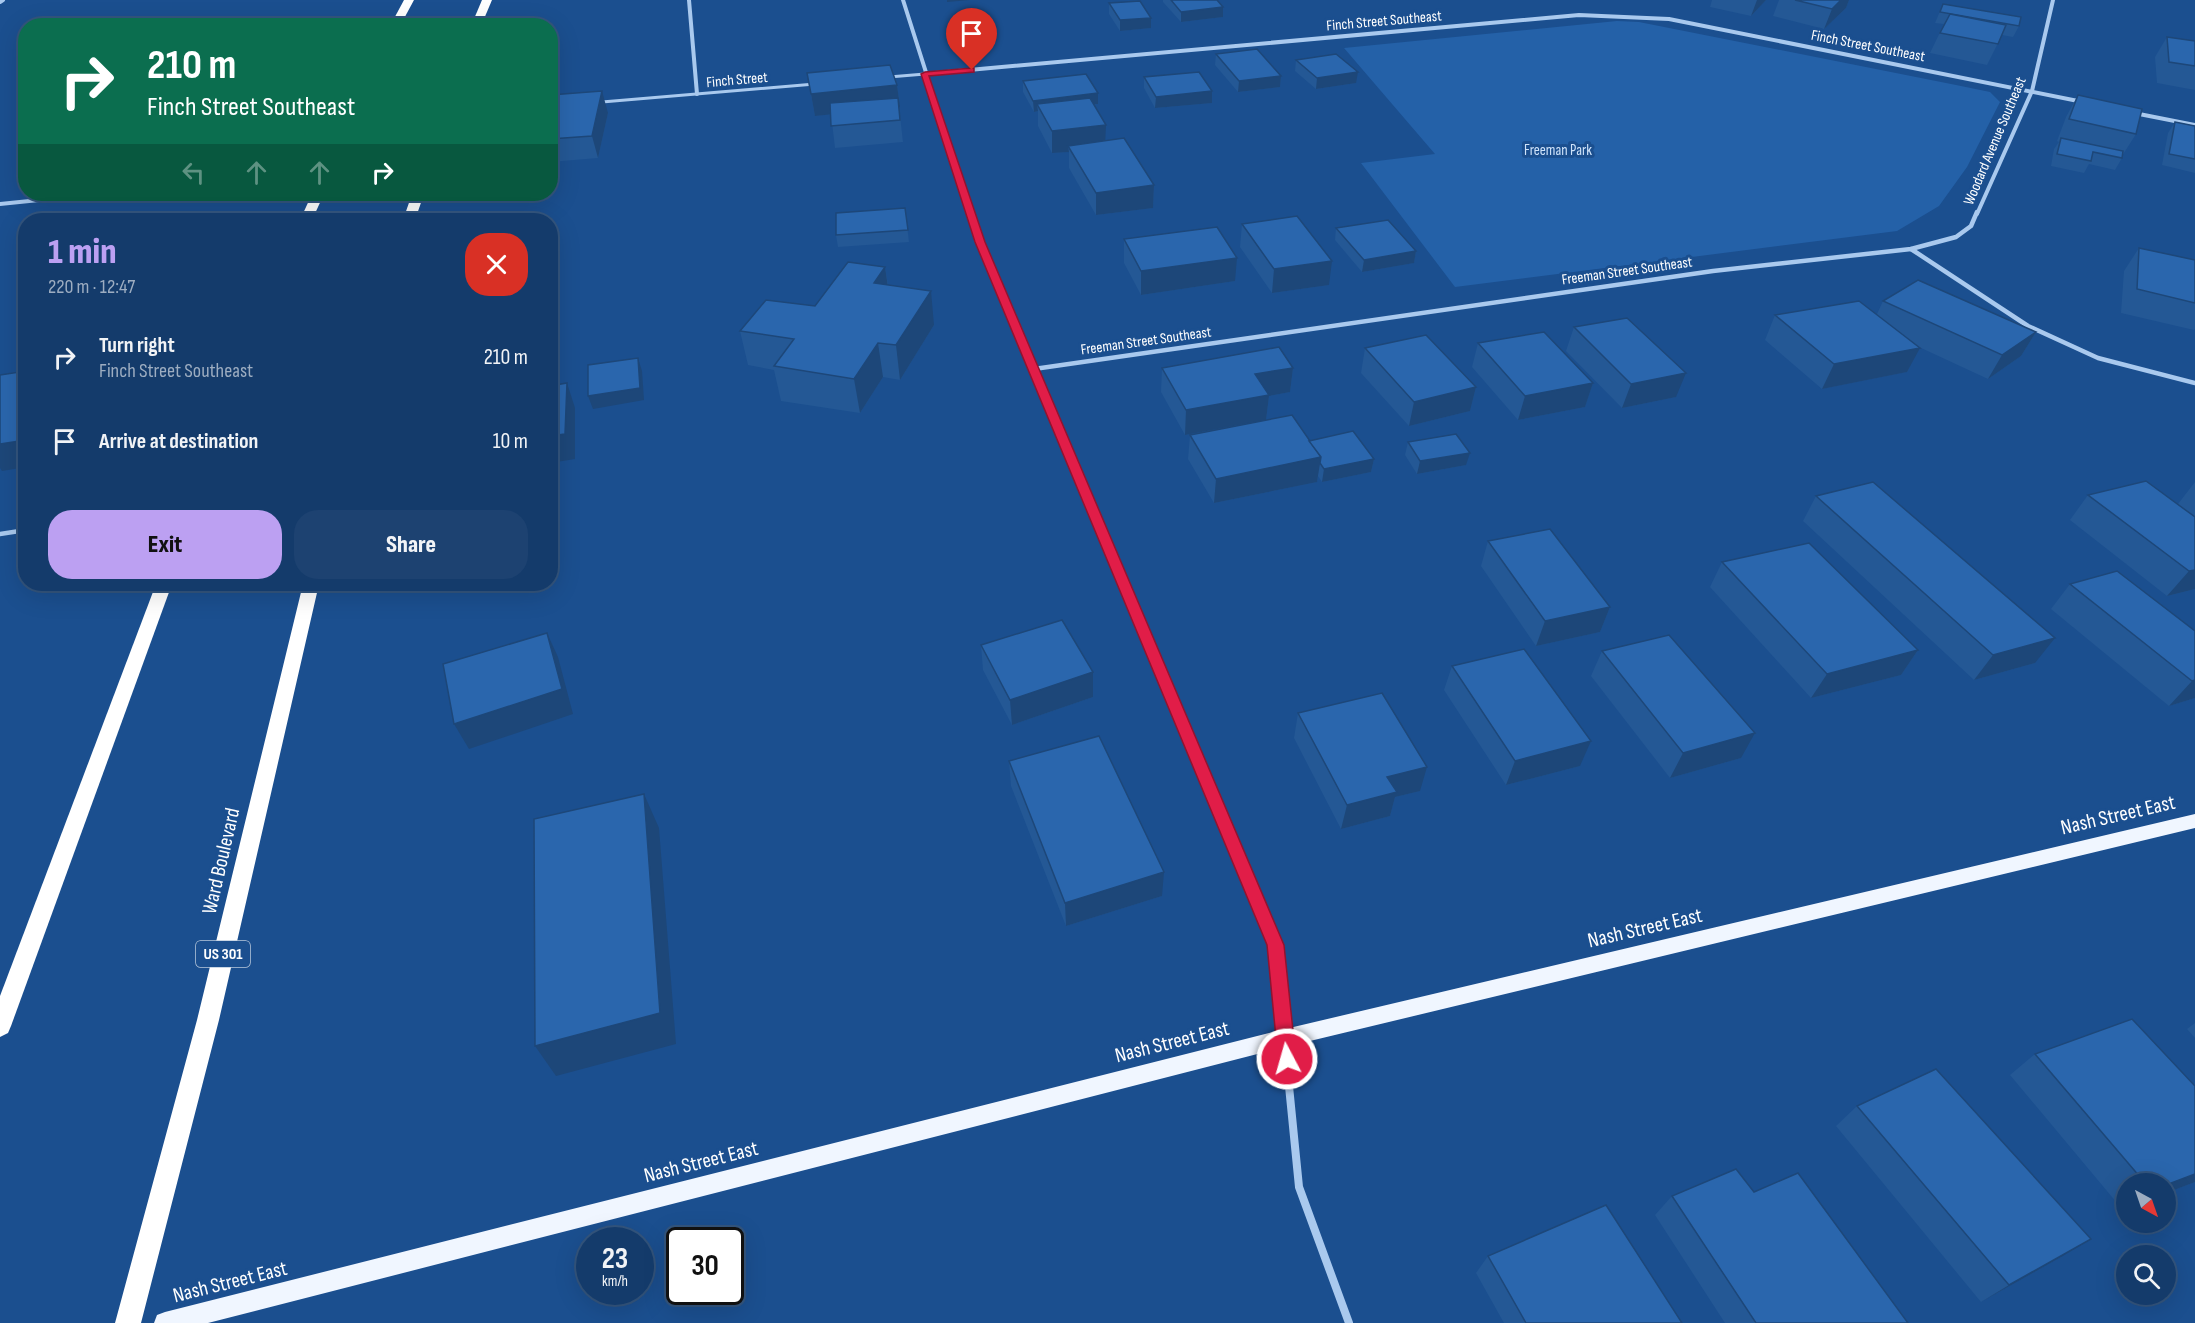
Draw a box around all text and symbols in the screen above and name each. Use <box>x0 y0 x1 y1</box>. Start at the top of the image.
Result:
street label: Finch Street Southeast <box>1326 6 1443 36</box>
pin <box>946 8 997 70</box>
icon: arrive <box>955 17 988 50</box>
street label: Finch Street Southeast <box>1809 26 1927 66</box>
text: 210 m <box>147 40 236 91</box>
icon: right <box>48 42 126 120</box>
street label: Finch Street <box>706 68 769 92</box>
street label: Woodard Avenue Southeast <box>1959 74 2031 208</box>
text: Finch Street Southeast <box>147 91 355 123</box>
park label: Freeman Park <box>1524 141 1592 160</box>
icon: left <box>177 156 210 189</box>
icon: ahead <box>240 156 273 189</box>
icon: ahead <box>303 156 336 189</box>
icon: right <box>366 156 399 189</box>
text: 1 min <box>48 231 116 274</box>
button: close <box>465 233 528 296</box>
street label: Freeman Street Southeast <box>1560 252 1694 290</box>
text: 220 m · 12:47 <box>48 275 135 299</box>
street label: Freeman Street Southeast <box>1079 322 1213 360</box>
text: Turn right <box>99 332 175 359</box>
icon: right <box>48 341 81 374</box>
text: 210 m <box>484 344 528 371</box>
text: Finch Street Southeast <box>99 359 253 383</box>
icon: arrive <box>48 425 81 458</box>
text: Arrive at destination <box>99 428 258 455</box>
text: 10 m <box>493 428 528 455</box>
button: Exit <box>48 510 282 579</box>
button: Share <box>294 510 528 579</box>
street label: Nash Street East <box>2058 790 2178 840</box>
street label: Ward Boulevard <box>197 805 245 917</box>
street label: Nash Street East <box>1585 903 1705 953</box>
road number: US 301 <box>196 941 250 967</box>
street label: Nash Street East <box>1112 1016 1232 1068</box>
position arrow <box>1255 1027 1319 1091</box>
street label: Nash Street East <box>641 1136 761 1188</box>
north arrow <box>2116 1173 2176 1233</box>
map controls <box>2116 1173 2176 1305</box>
speed limit sign: 30 <box>666 1227 744 1305</box>
text: 23 <box>602 1241 628 1277</box>
button: search <box>2116 1245 2176 1305</box>
street label: Nash Street East <box>170 1256 290 1308</box>
text: km/h <box>602 1272 628 1291</box>

